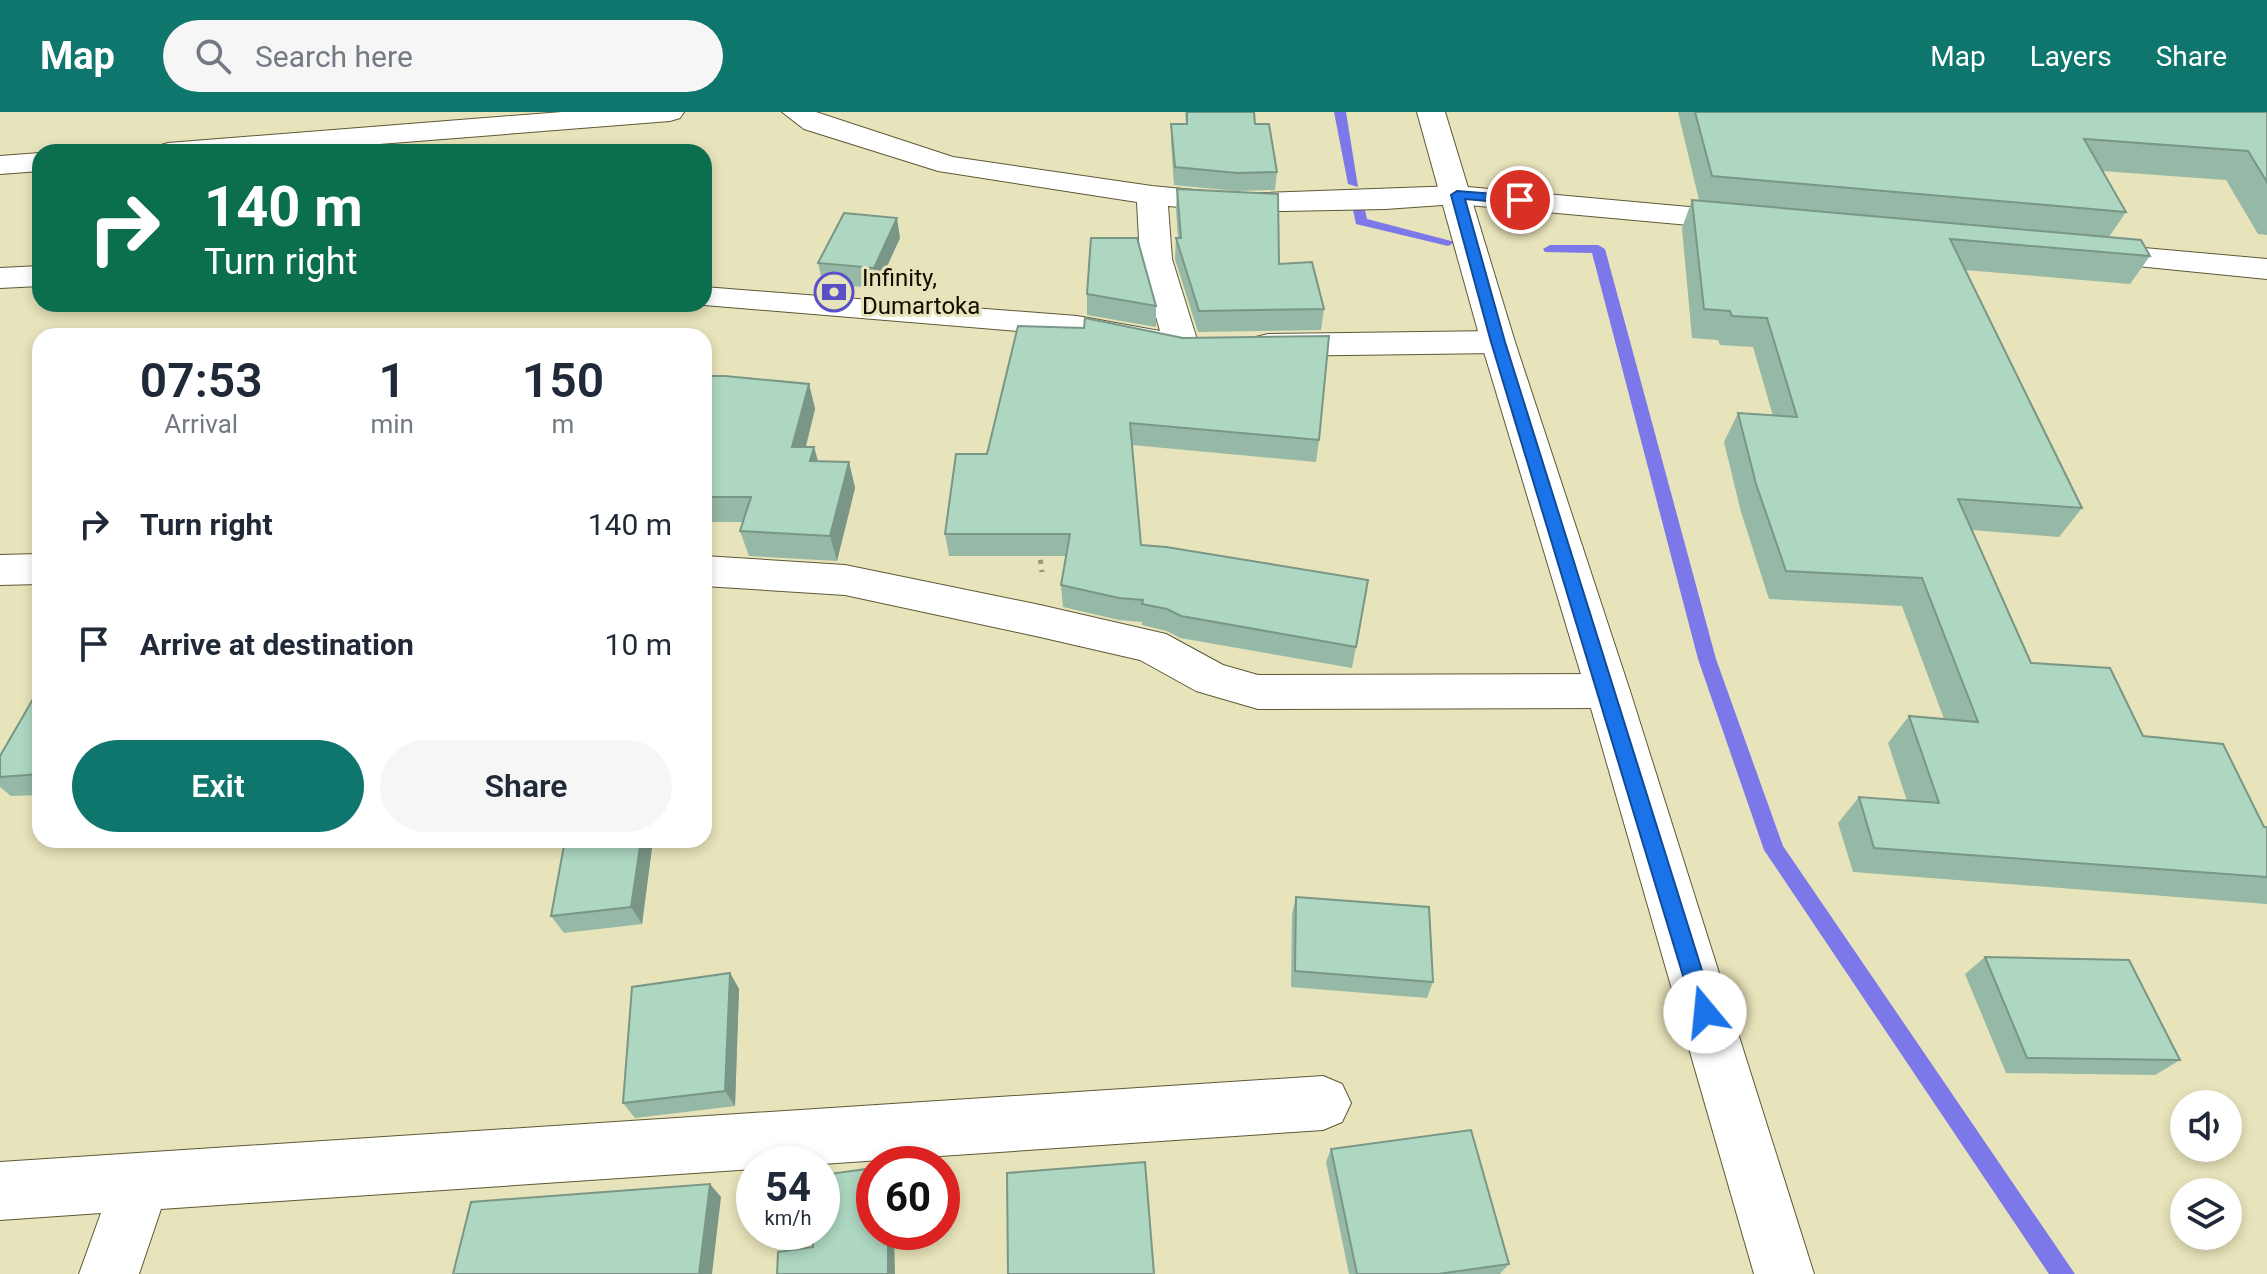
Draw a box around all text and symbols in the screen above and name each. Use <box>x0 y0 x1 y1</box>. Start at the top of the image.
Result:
search box <box>163 20 723 92</box>
text: Map <box>40 34 115 78</box>
icon: search <box>191 34 235 78</box>
text: Search here <box>255 39 413 74</box>
text: Map <box>1930 40 1986 73</box>
text: Layers <box>2030 40 2112 73</box>
text: Share <box>2156 40 2227 73</box>
pin <box>1486 166 1554 234</box>
text: 140 m <box>204 174 363 240</box>
icon: right <box>72 176 176 280</box>
icon: arrive <box>1498 178 1542 222</box>
text: Turn right <box>204 241 357 283</box>
place label: Infinity, Dumartoka <box>862 264 980 320</box>
bank icon: Infinity, Dumartoka <box>813 271 855 313</box>
text: 07:53 <box>140 352 263 409</box>
text: 1 <box>379 352 406 409</box>
text: 150 <box>522 352 604 409</box>
text: Arrival <box>164 409 238 439</box>
text: min <box>370 409 414 439</box>
text: m <box>552 409 574 439</box>
icon: right <box>72 502 116 546</box>
text: Turn right <box>140 507 273 542</box>
text: 140 m <box>588 507 672 542</box>
icon: arrive <box>72 622 116 666</box>
text: Arrive at destination <box>140 627 414 662</box>
text: 10 m <box>605 627 672 662</box>
button: Exit <box>72 740 364 832</box>
button: Share <box>380 740 672 832</box>
position arrow <box>1663 970 1747 1054</box>
map controls <box>2170 1090 2242 1250</box>
button: sound <box>2170 1090 2242 1162</box>
speed limit sign: 60 <box>856 1146 960 1250</box>
text: 54 <box>765 1164 811 1211</box>
button: layers <box>2170 1178 2242 1250</box>
text: km/h <box>765 1206 811 1230</box>

